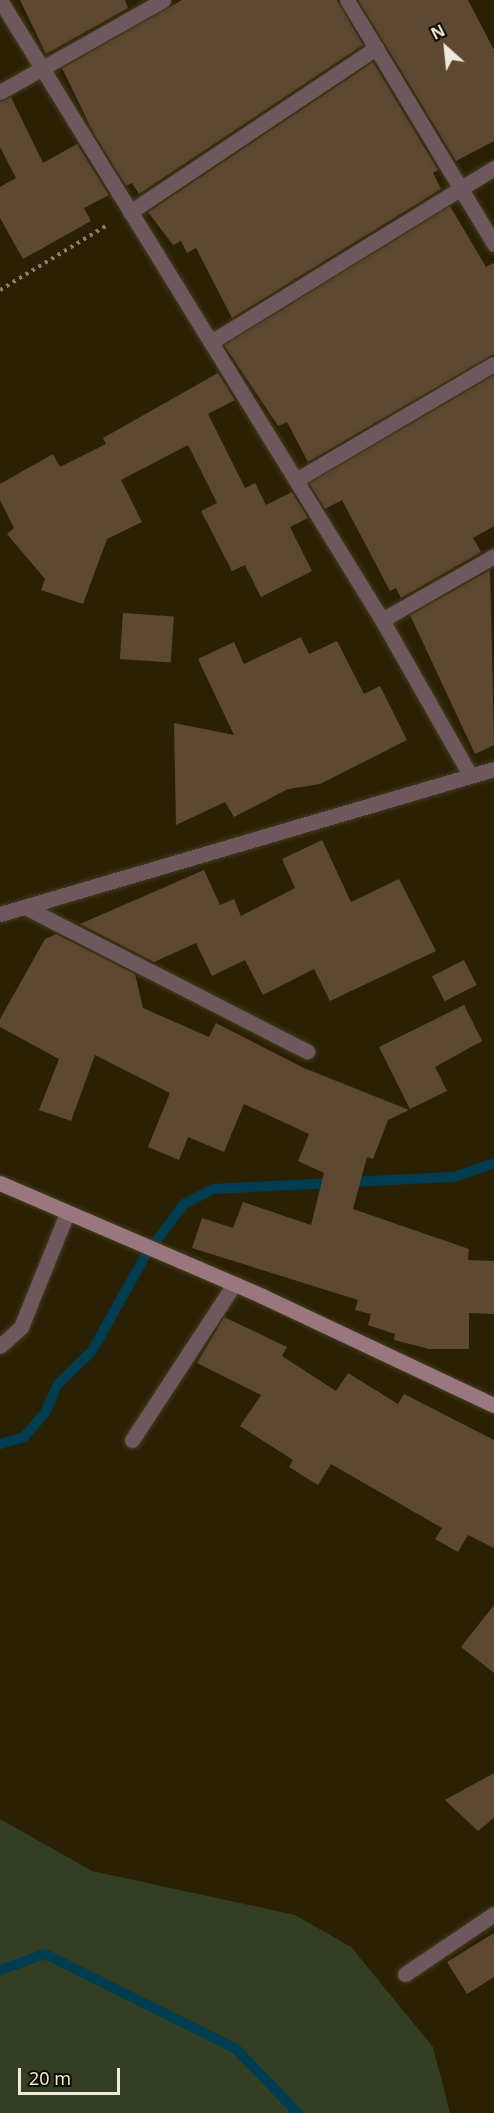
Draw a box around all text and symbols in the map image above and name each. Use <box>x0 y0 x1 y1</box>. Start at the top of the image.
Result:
north arrow <box>416 18 476 78</box>
text: N <box>427 19 449 45</box>
scale bar <box>21 2056 123 2094</box>
text: 20 m <box>29 2066 71 2090</box>

